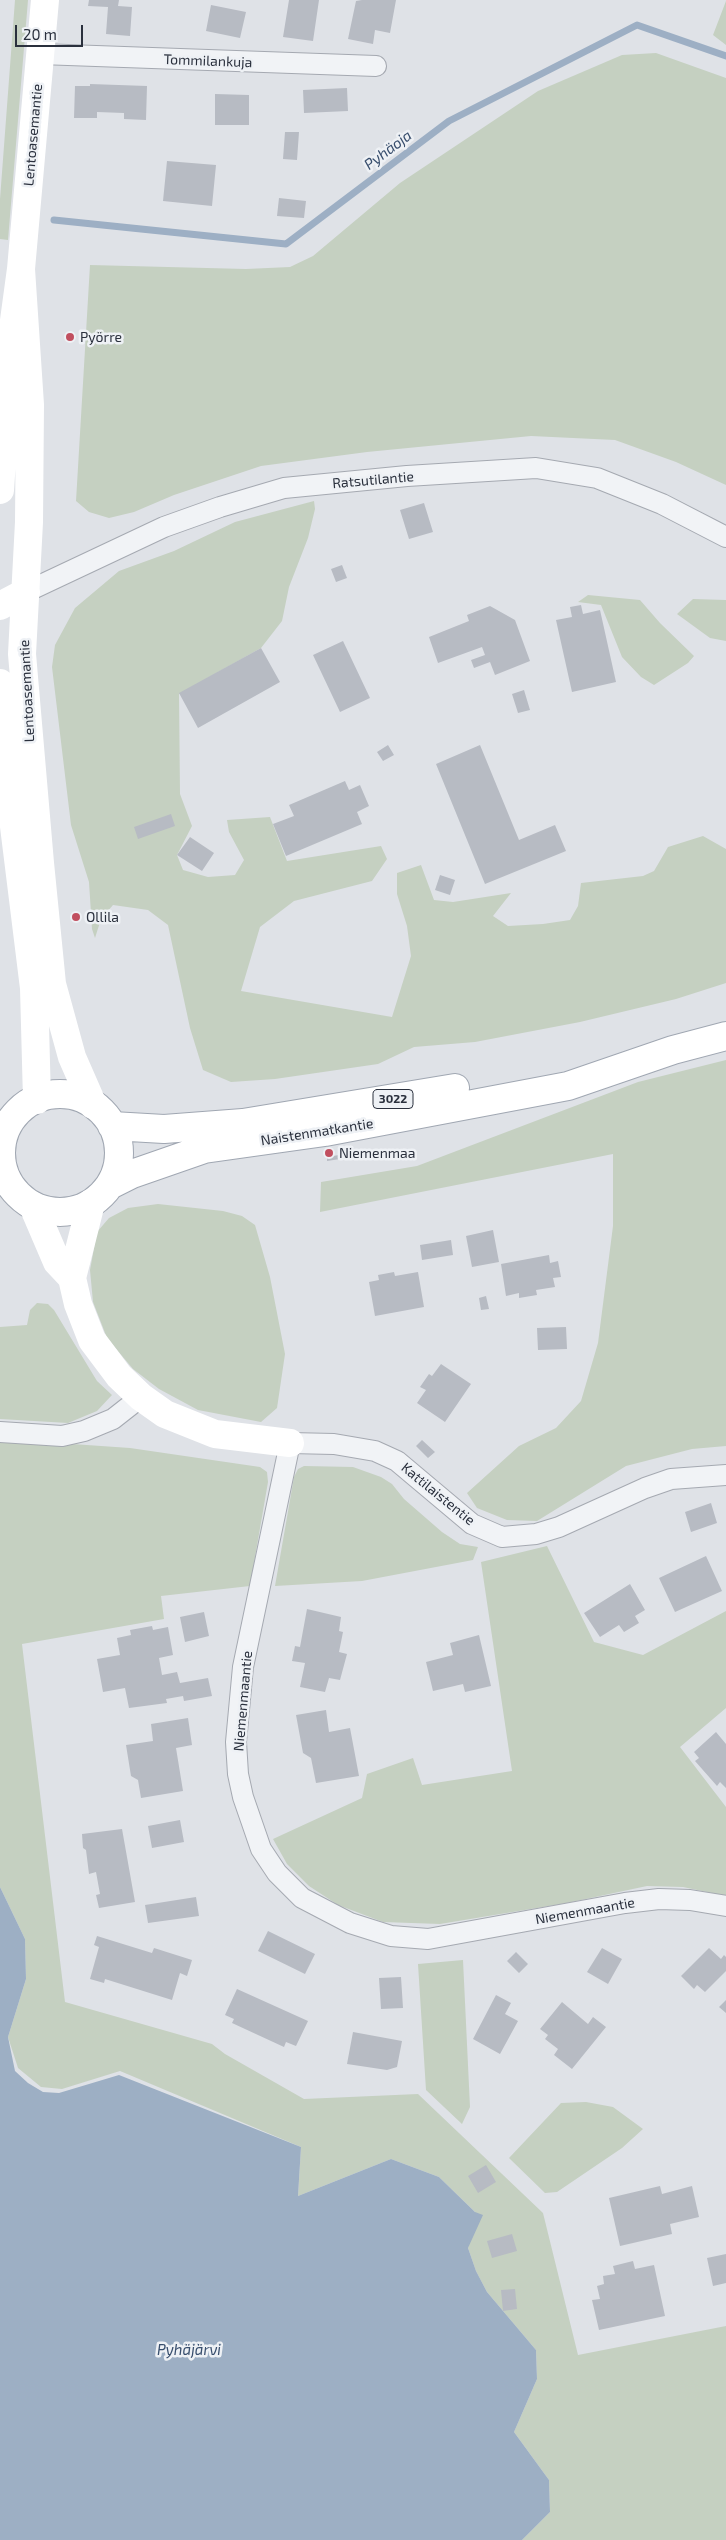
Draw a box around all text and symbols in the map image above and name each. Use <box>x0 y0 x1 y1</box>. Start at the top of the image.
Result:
scale bar <box>18 15 85 47</box>
text: 20 m <box>23 25 57 43</box>
street label: Tommilankuja <box>163 51 253 71</box>
street label: Lentoasemantie <box>20 83 46 187</box>
water label: Pyhäoja <box>361 126 415 174</box>
place label: Pyörre <box>80 329 122 345</box>
marker: Pyörre <box>64 331 76 343</box>
street label: Ratsutilantie <box>331 468 415 492</box>
street label: Lentoasemantie <box>16 639 38 743</box>
place label: Ollila <box>86 909 119 925</box>
marker: Ollila <box>70 911 82 923</box>
road number: 3022 <box>373 1090 413 1108</box>
street label: Naistenmatkantie <box>260 1115 374 1149</box>
place label: Niemenmaa <box>339 1145 415 1161</box>
marker: Niemenmaa <box>323 1147 335 1159</box>
street label: Kattilaistentie <box>398 1459 478 1529</box>
street label: Niemenmaantie <box>230 1650 256 1752</box>
street label: Niemenmaantie <box>534 1894 636 1928</box>
water label: Pyhäjärvi <box>157 2341 221 2359</box>

